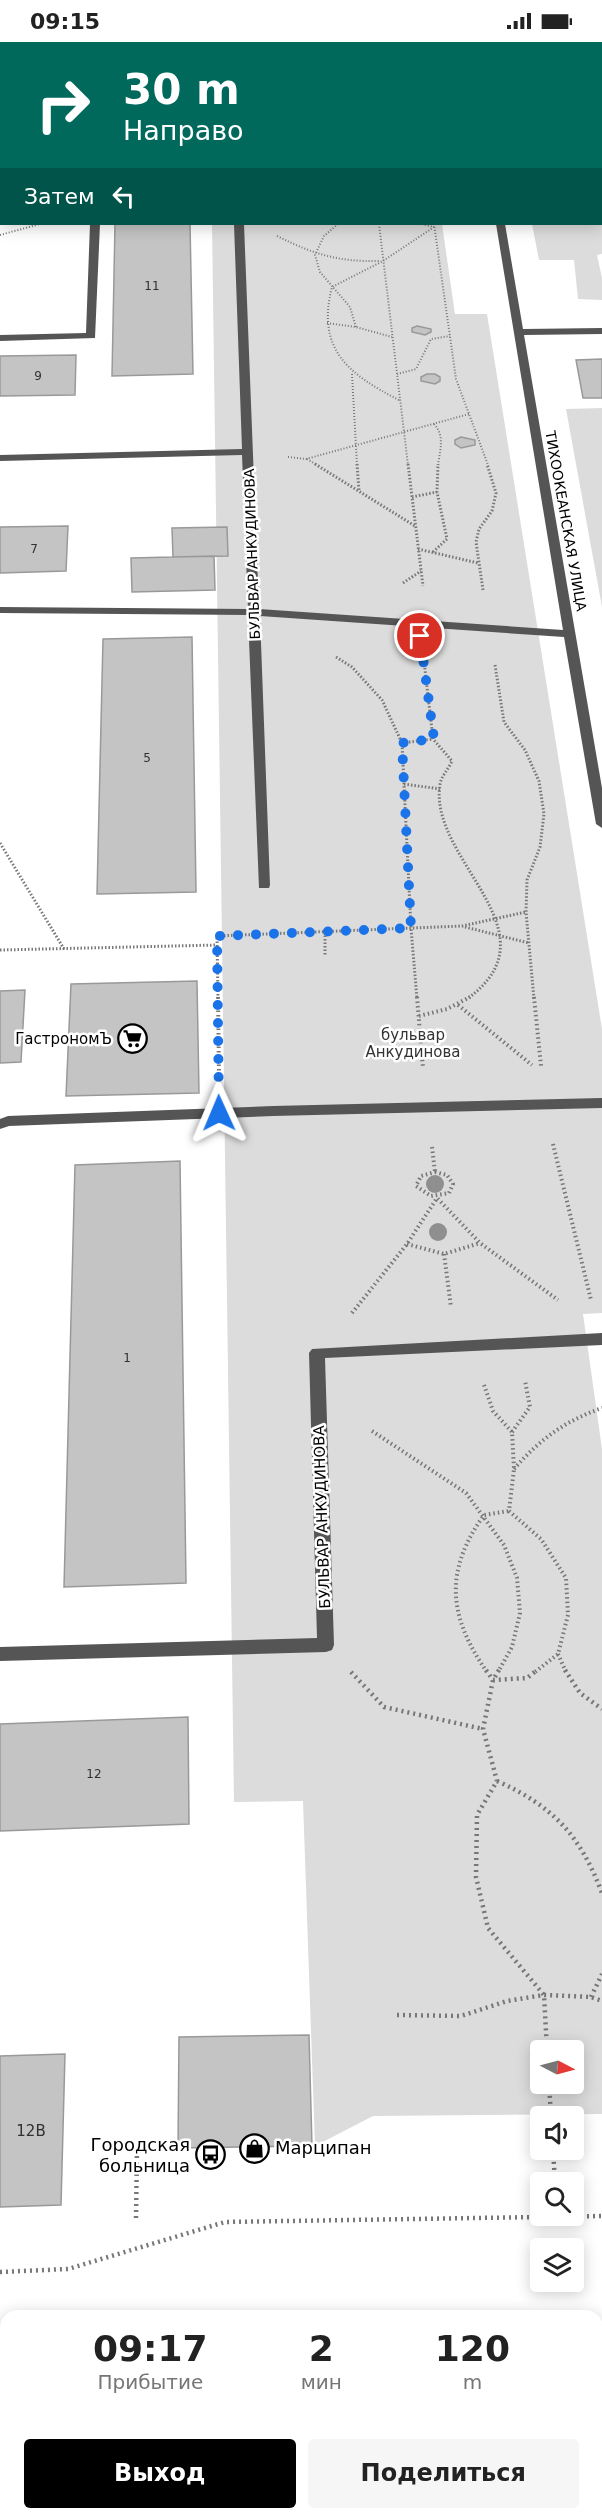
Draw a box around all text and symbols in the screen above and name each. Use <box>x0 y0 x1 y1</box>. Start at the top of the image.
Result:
text: 09:15 <box>30 9 100 34</box>
text: 30 m <box>123 65 240 114</box>
icon: right <box>24 66 102 144</box>
text: Направо <box>123 115 244 146</box>
icon: left <box>107 180 140 213</box>
text: Затем <box>24 184 95 209</box>
house number: 11 <box>144 279 160 293</box>
house number: 9 <box>34 369 42 383</box>
street label: ТИХООКЕАНСКАЯ УЛИЦА <box>542 429 590 613</box>
street label: БУЛЬВАР АНКУДИНОВА <box>241 468 263 640</box>
house number: 7 <box>30 542 38 556</box>
pin <box>394 610 445 661</box>
icon: arrive <box>403 619 436 652</box>
house number: 5 <box>143 751 151 765</box>
supermarket icon: ГастрономЪ <box>117 1023 149 1055</box>
park label: бульвар Анкудинова <box>365 1026 461 1061</box>
place label: ГастрономЪ <box>15 1030 112 1048</box>
position arrow <box>187 1081 251 1145</box>
house number: 1 <box>123 1351 131 1365</box>
street label: БУЛЬВАР АНКУДИНОВА <box>310 1424 334 1609</box>
house number: 12 <box>86 1767 102 1781</box>
north arrow <box>530 2040 584 2094</box>
map controls <box>530 2040 584 2292</box>
button: sound <box>530 2106 584 2160</box>
house number: 12В <box>16 2122 46 2140</box>
shop icon: Марципан <box>238 2132 270 2164</box>
place label: Городская больница <box>90 2134 190 2176</box>
place label: Марципан <box>275 2137 372 2158</box>
bus stop icon: Городская больница <box>195 2139 227 2171</box>
button: search <box>530 2172 584 2226</box>
button: layers <box>530 2238 584 2292</box>
text: 09:17 <box>93 2328 208 2369</box>
text: 2 <box>309 2328 334 2369</box>
text: 120 <box>435 2328 510 2369</box>
text: Прибытие <box>97 2370 203 2394</box>
text: мин <box>301 2370 342 2394</box>
text: m <box>463 2370 482 2394</box>
button: Выход <box>24 2439 296 2508</box>
button: Поделиться <box>308 2439 579 2508</box>

